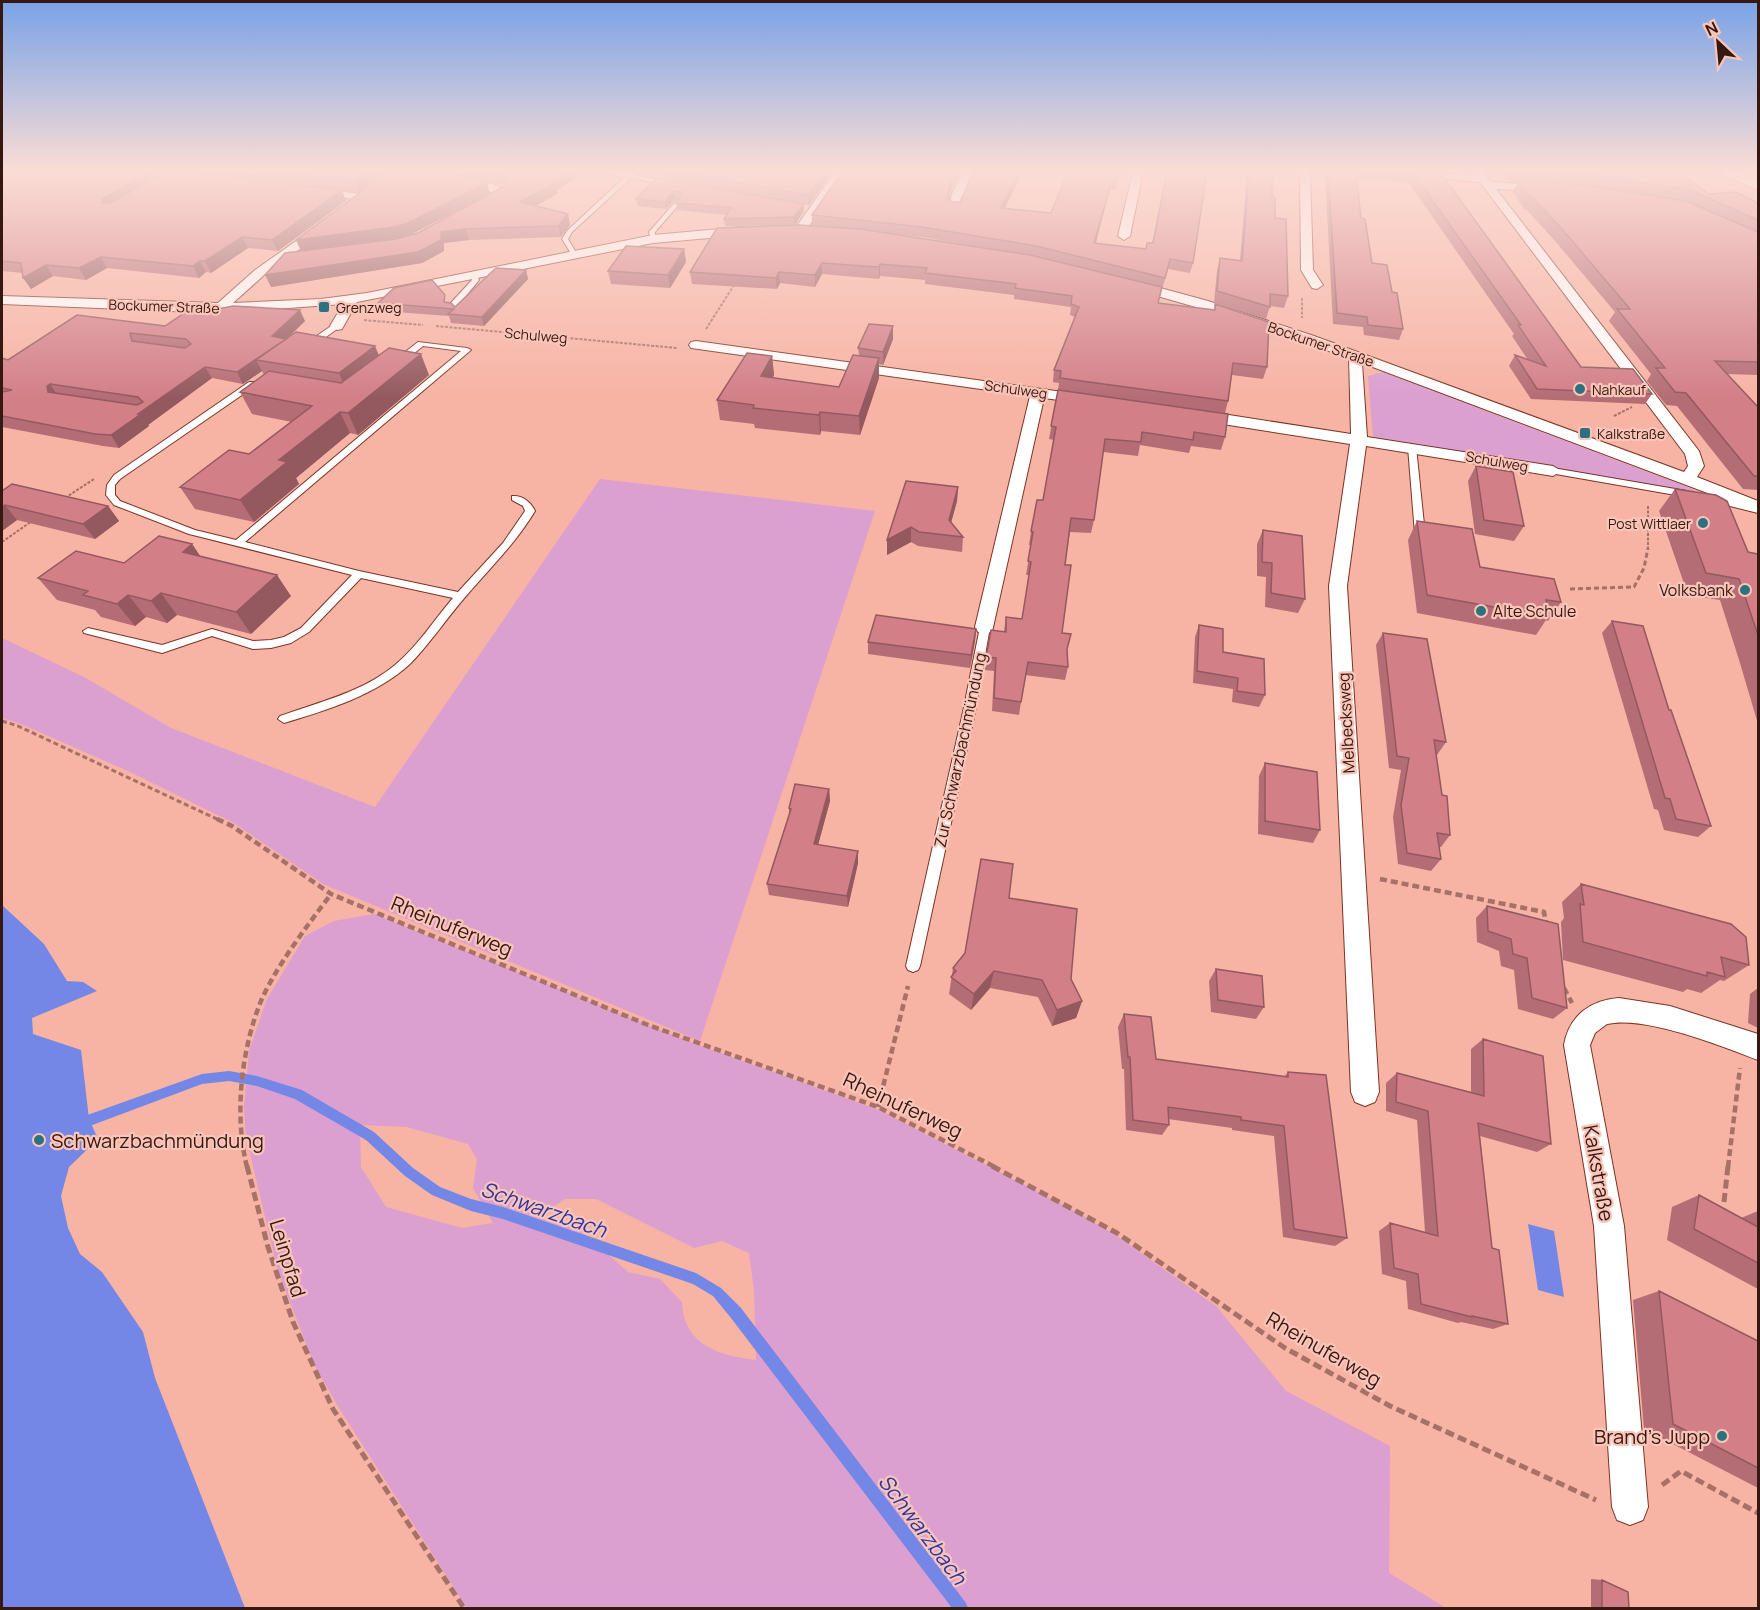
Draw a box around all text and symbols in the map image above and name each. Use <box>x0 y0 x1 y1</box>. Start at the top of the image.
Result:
north arrow <box>1688 12 1748 72</box>
text: N <box>1701 16 1721 41</box>
street label: Bockumer Straße <box>108 295 220 317</box>
place label: Grenzweg <box>336 298 401 317</box>
marker: Grenzweg <box>317 300 331 314</box>
street label: Bockumer Straße <box>1265 317 1377 371</box>
street label: Schulweg <box>504 323 568 347</box>
street label: Schulweg <box>983 375 1049 403</box>
place label: Nahkauf <box>1592 380 1646 399</box>
marker: Nahkauf <box>1573 382 1587 396</box>
place label: Kalkstraße <box>1597 424 1665 443</box>
marker: Kalkstraße <box>1578 426 1592 440</box>
street label: Schulweg <box>1464 446 1530 476</box>
place label: Post Wittlaer <box>1608 514 1691 533</box>
marker: Post Wittlaer <box>1696 516 1710 530</box>
place label: Volksbank <box>1659 579 1734 601</box>
marker: Volksbank <box>1738 583 1752 597</box>
place label: Alte Schule <box>1493 600 1576 622</box>
marker: Alte Schule <box>1474 604 1488 618</box>
street label: Zur Schwarzbachmündung <box>929 651 991 849</box>
street label: Melbecksweg <box>1332 672 1360 774</box>
street label: Rheinuferweg <box>387 889 517 963</box>
street label: Rheinuferweg <box>839 1066 967 1144</box>
street label: Kalkstraße <box>1577 1123 1621 1223</box>
place label: Schwarzbachmündung <box>51 1127 264 1154</box>
marker: Schwarzbachmündung <box>32 1133 46 1147</box>
water label: Schwarzbach <box>477 1174 612 1244</box>
street label: Leinpfad <box>263 1216 313 1300</box>
street label: Rheinuferweg <box>1262 1305 1386 1393</box>
place label: Brand's Jupp <box>1594 1423 1710 1450</box>
marker: Brand's Jupp <box>1715 1429 1729 1443</box>
water label: Schwarzbach <box>872 1468 975 1591</box>

